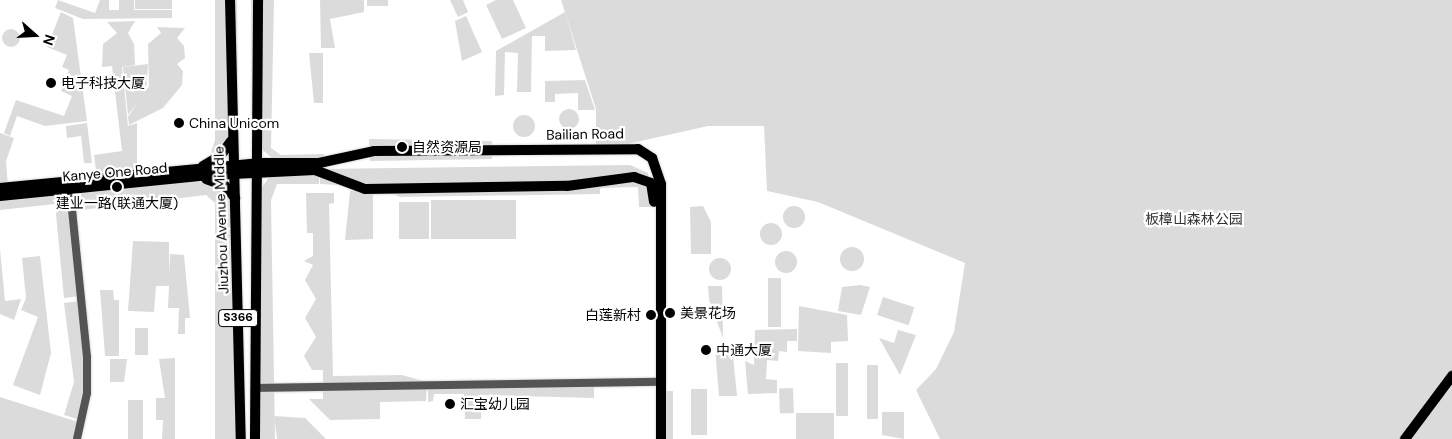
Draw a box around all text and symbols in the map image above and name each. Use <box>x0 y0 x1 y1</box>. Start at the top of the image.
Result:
north arrow <box>10 10 60 60</box>
text: N <box>39 32 59 48</box>
place label: 电子科技大厦 <box>61 75 145 91</box>
marker: 电子科技大厦 <box>45 77 57 89</box>
place label: China Unicom <box>189 115 279 131</box>
marker: China Unicom <box>173 117 185 129</box>
street label: Bailian Road <box>546 125 624 143</box>
place label: 自然资源局 <box>412 139 482 155</box>
marker: 自然资源局 <box>396 141 408 153</box>
street label: Jiuzhou Avenue Middle <box>210 146 232 294</box>
street label: Kanye One Road <box>62 159 168 185</box>
marker: 建业一路(联通大厦) <box>111 181 123 193</box>
place label: 建业一路(联通大厦) <box>56 195 178 211</box>
park label: 板樟山森林公园 <box>1145 211 1243 227</box>
place label: 美景花场 <box>680 305 736 321</box>
place label: 白莲新村 <box>585 307 641 323</box>
marker: 美景花场 <box>664 307 676 319</box>
road number: S366 <box>218 308 258 328</box>
marker: 白莲新村 <box>645 309 657 321</box>
place label: 中通大厦 <box>716 342 772 358</box>
marker: 中通大厦 <box>700 344 712 356</box>
place label: 汇宝幼儿园 <box>460 396 530 412</box>
marker: 汇宝幼儿园 <box>444 398 456 410</box>

